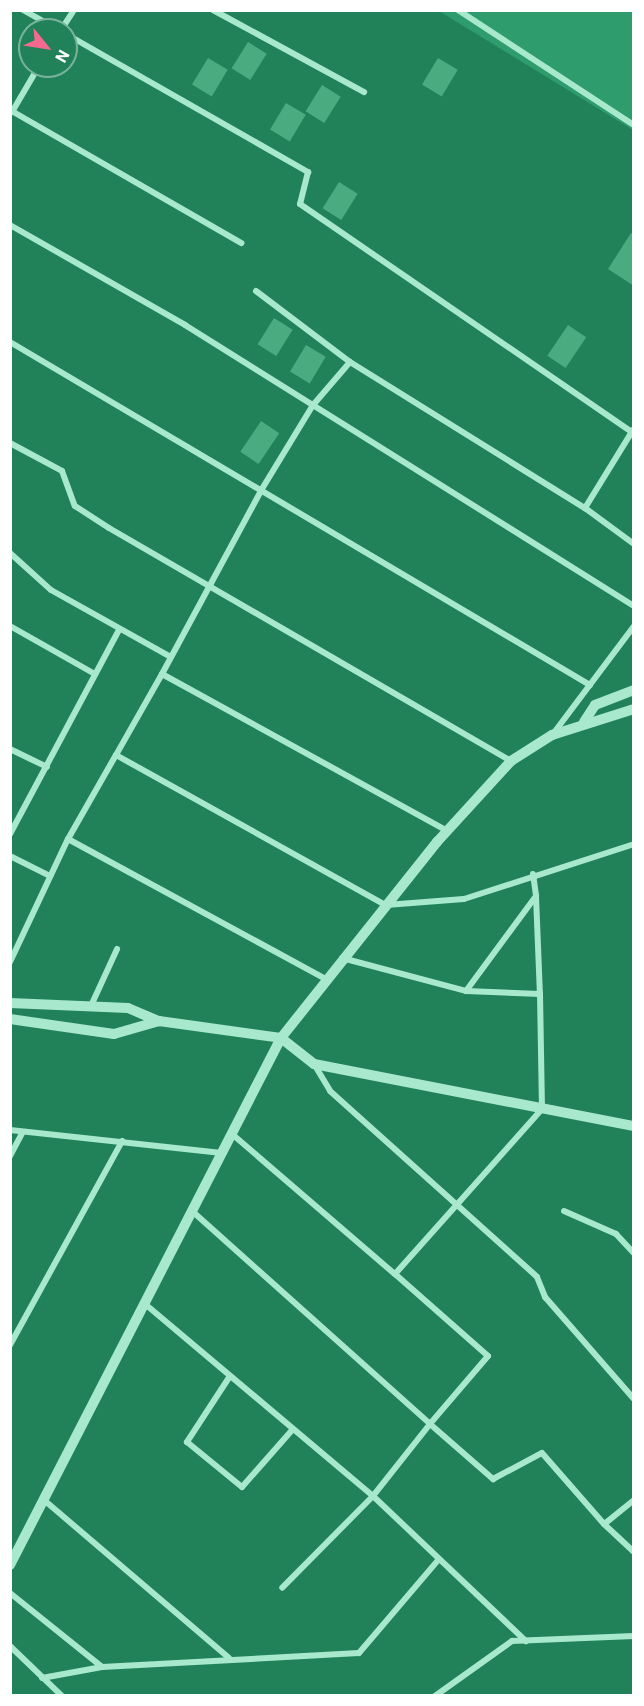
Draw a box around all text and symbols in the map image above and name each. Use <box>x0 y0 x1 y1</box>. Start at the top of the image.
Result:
north arrow <box>18 18 78 78</box>
text: N <box>51 47 73 66</box>

